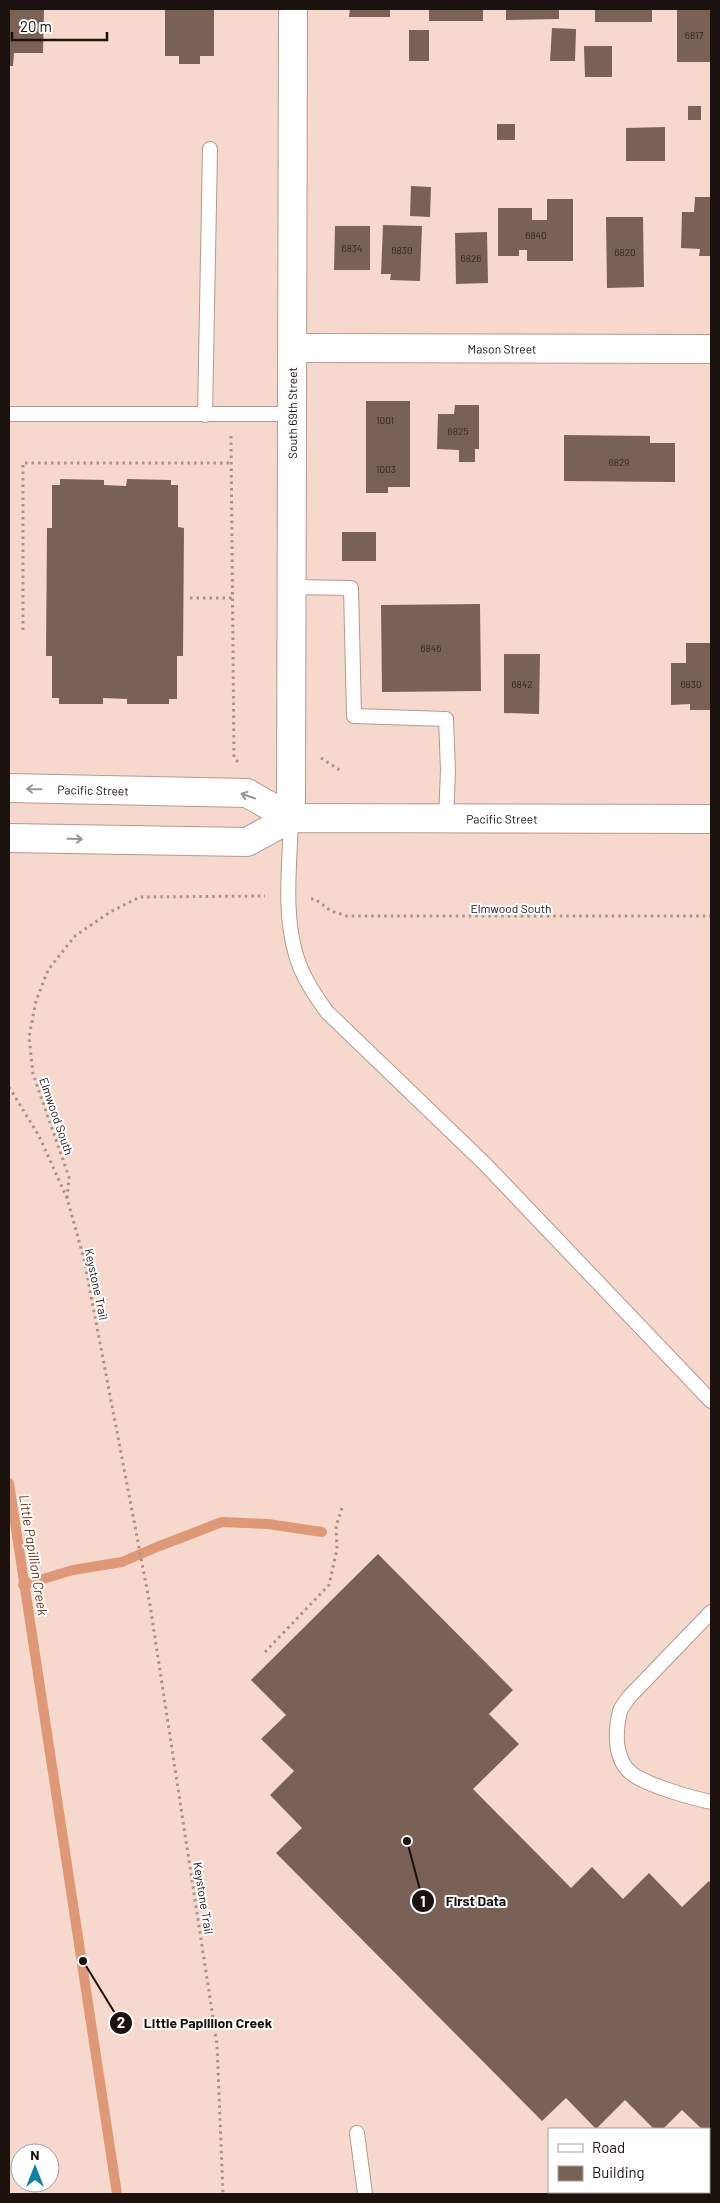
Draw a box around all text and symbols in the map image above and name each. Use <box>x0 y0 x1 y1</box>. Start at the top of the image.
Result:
scale bar <box>12 10 108 42</box>
text: 20 m <box>20 17 52 35</box>
house number: 6817 <box>685 29 703 41</box>
house number: 6840 <box>525 229 547 241</box>
house number: 6834 <box>341 242 363 254</box>
house number: 6830 <box>391 244 413 256</box>
house number: 6820 <box>614 246 636 258</box>
house number: 6826 <box>461 252 481 264</box>
street label: Mason Street <box>468 341 536 356</box>
street label: South 69th Street <box>285 367 299 459</box>
house number: 1001 <box>376 414 394 426</box>
house number: 6825 <box>448 425 468 437</box>
house number: 6829 <box>609 456 629 468</box>
house number: 1003 <box>376 463 396 475</box>
house number: 6846 <box>420 642 442 654</box>
house number: 6842 <box>511 678 533 690</box>
house number: 6830 <box>680 678 702 690</box>
street label: Pacific Street <box>57 782 129 798</box>
one-way arrow <box>26 784 42 794</box>
one-way arrow <box>241 791 256 800</box>
street label: Pacific Street <box>466 811 538 826</box>
one-way arrow <box>66 834 83 844</box>
street label: Elmwood South <box>470 901 552 915</box>
street label: Elmwood South <box>37 1075 77 1157</box>
street label: Keystone Trail <box>83 1247 111 1321</box>
water label: Little Papillion Creek <box>16 1493 52 1617</box>
street label: Keystone Trail <box>191 1861 217 1935</box>
callout: First Data <box>411 1887 516 1916</box>
text: 1 <box>420 1892 426 1910</box>
text: First Data <box>446 1892 506 1909</box>
callout: Little Papillion Creek <box>109 2008 282 2037</box>
text: 2 <box>117 2013 125 2031</box>
text: Little Papillion Creek <box>144 2014 273 2031</box>
legend <box>548 2128 710 2193</box>
text: Road <box>592 2138 625 2156</box>
north arrow <box>10 2143 60 2193</box>
text: N <box>30 2146 40 2163</box>
text: Building <box>592 2163 645 2181</box>

